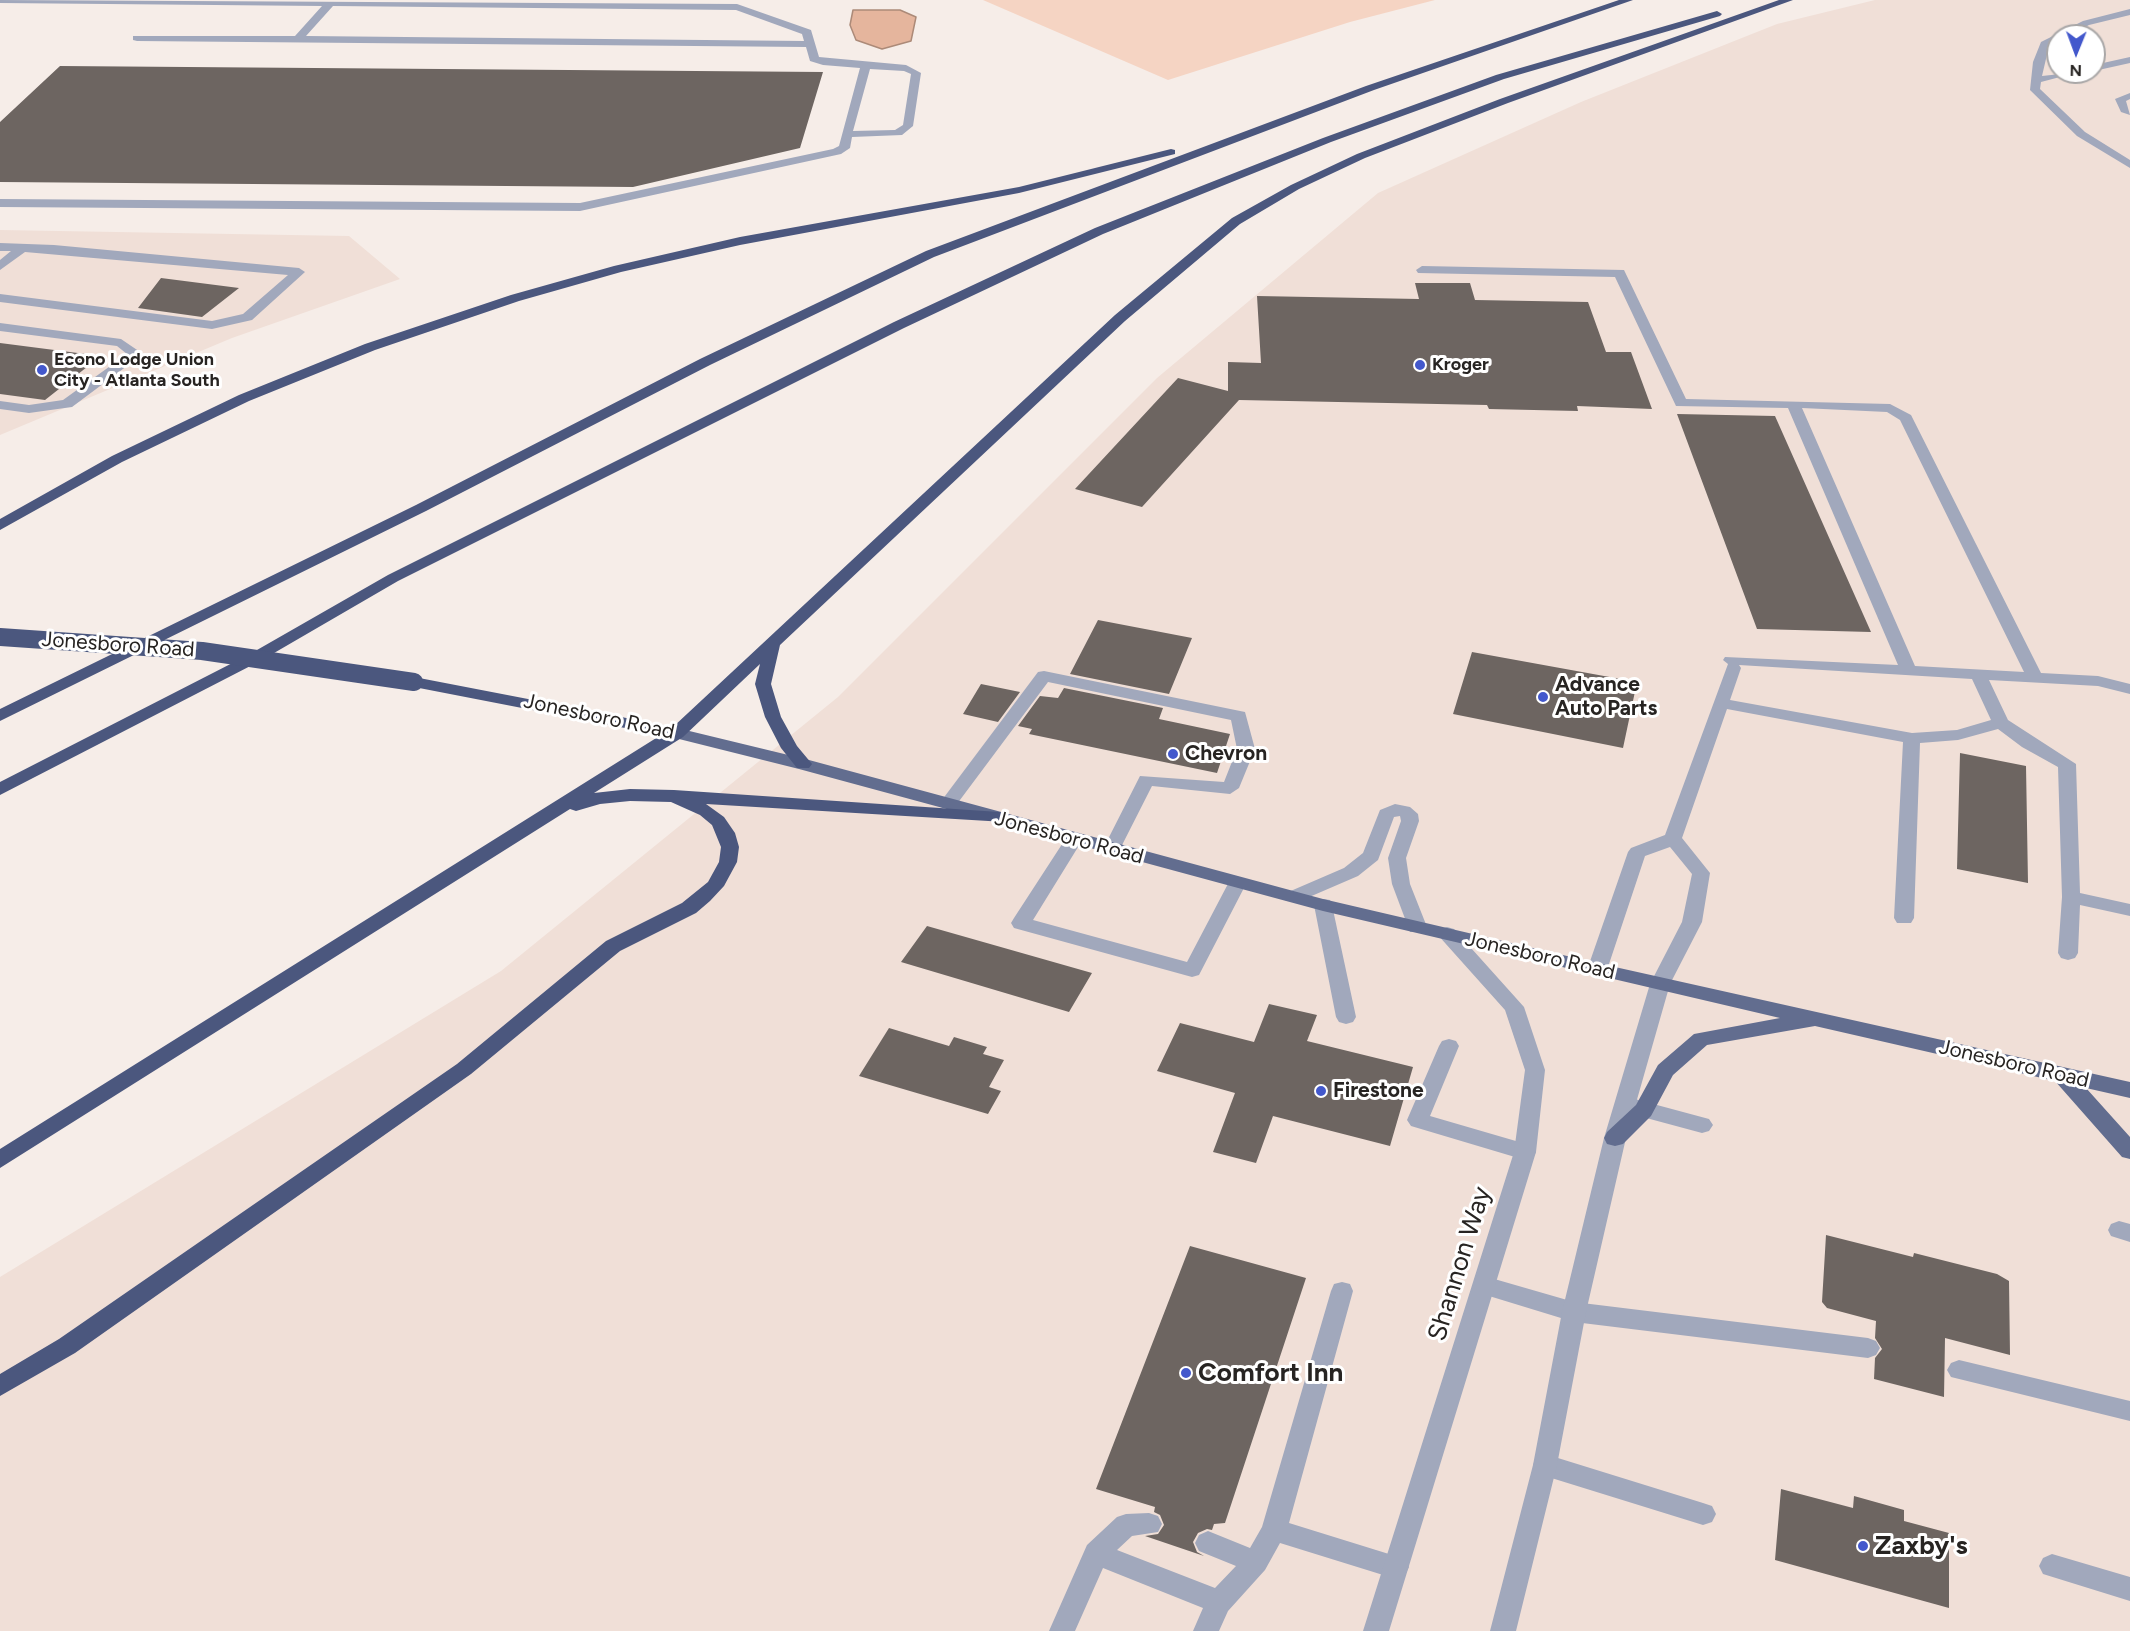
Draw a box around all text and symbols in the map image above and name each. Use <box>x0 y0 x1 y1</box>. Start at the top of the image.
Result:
north arrow <box>2046 24 2106 84</box>
text: N <box>2069 61 2082 80</box>
place label: Econo Lodge Union City - Atlanta South <box>54 349 220 392</box>
place label: Kroger <box>1432 354 1489 376</box>
marker: Kroger <box>1413 358 1427 372</box>
marker: Econo Lodge Union City - Atlanta South <box>35 363 49 377</box>
street label: Jonesboro Road <box>41 627 195 663</box>
place label: Advance Auto Parts <box>1555 672 1657 722</box>
street label: Jonesboro Road <box>521 689 677 745</box>
marker: Advance Auto Parts <box>1536 690 1550 704</box>
place label: Chevron <box>1185 741 1267 767</box>
marker: Chevron <box>1166 747 1180 761</box>
street label: Jonesboro Road <box>992 806 1146 870</box>
street label: Jonesboro Road <box>1463 926 1617 986</box>
street label: Jonesboro Road <box>1937 1034 2091 1094</box>
place label: Firestone <box>1333 1078 1424 1104</box>
marker: Firestone <box>1314 1084 1328 1098</box>
street label: Shannon Way <box>1422 1183 1498 1345</box>
place label: Comfort Inn <box>1198 1357 1343 1389</box>
marker: Comfort Inn <box>1179 1366 1193 1380</box>
place label: Zaxby's <box>1875 1530 1968 1562</box>
marker: Zaxby's <box>1856 1539 1870 1553</box>

